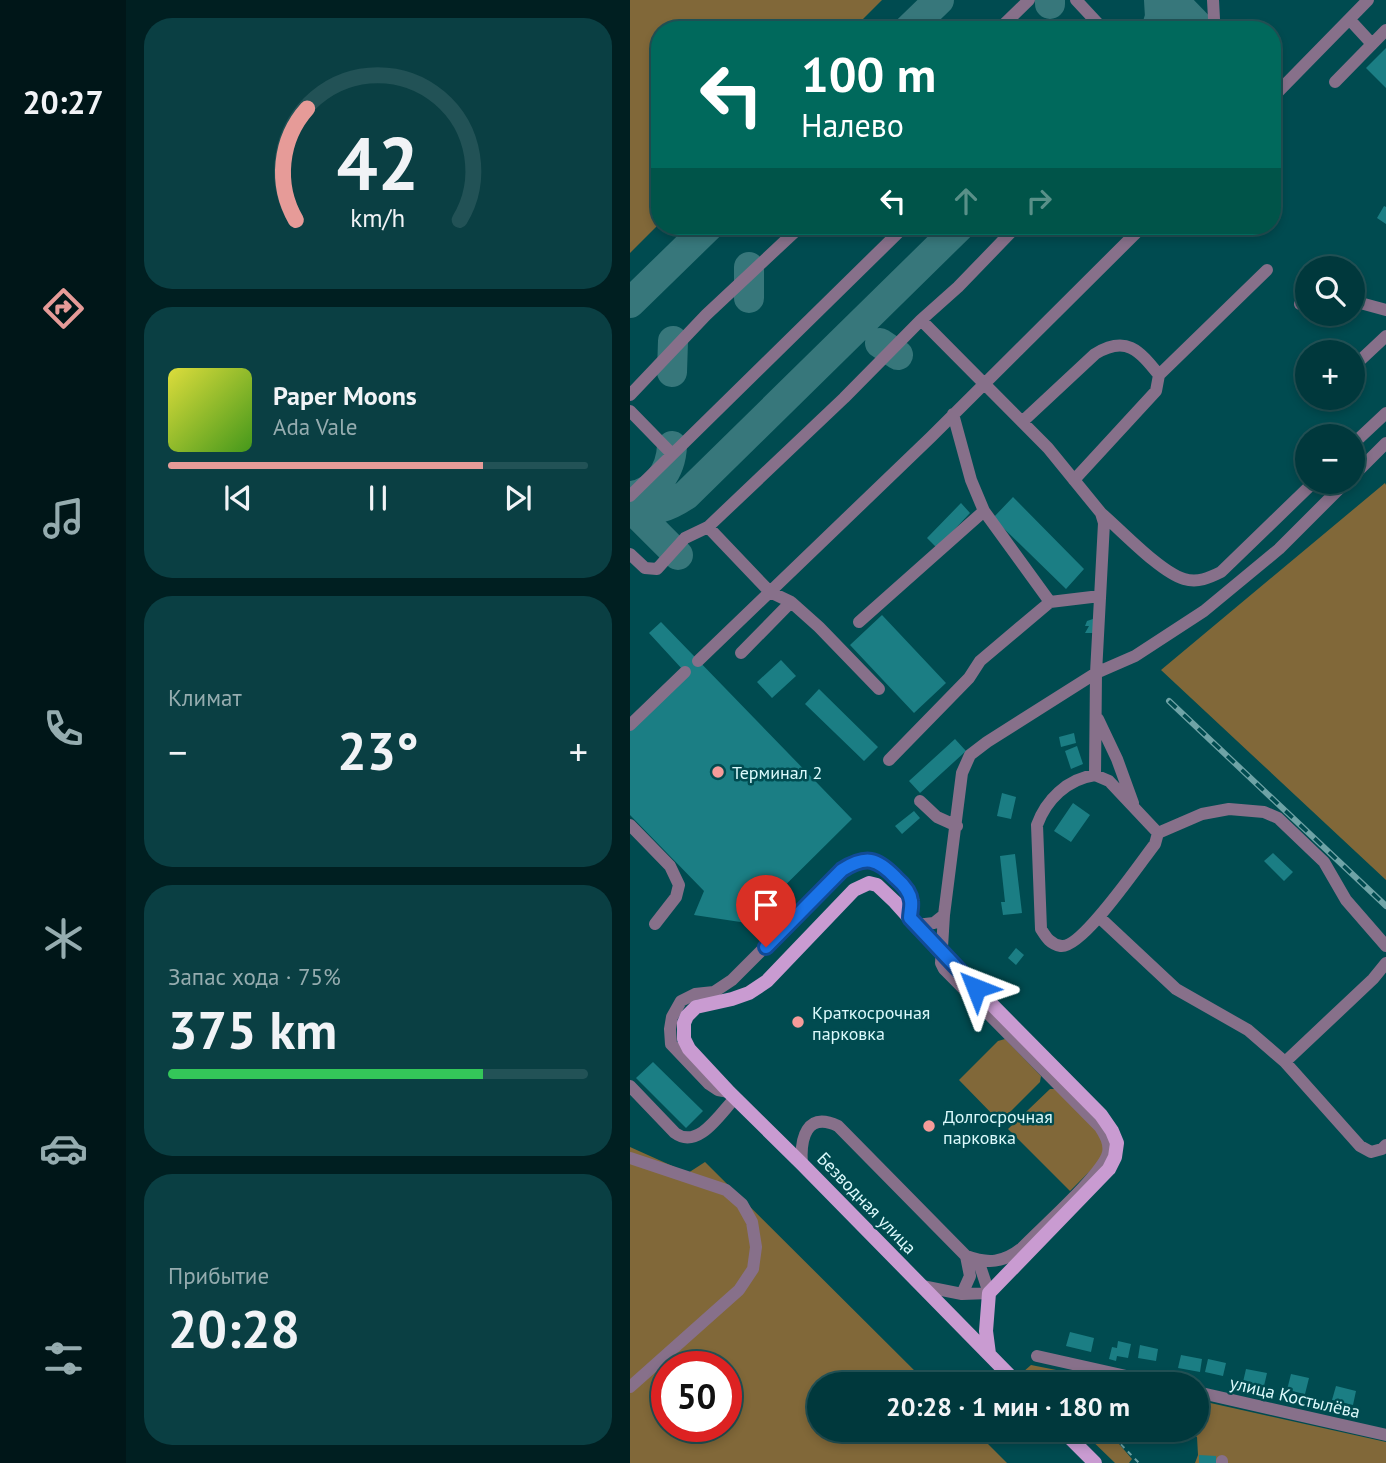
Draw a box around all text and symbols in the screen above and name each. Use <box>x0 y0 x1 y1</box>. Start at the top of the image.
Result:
text: 100 m <box>801 42 936 106</box>
icon: left <box>686 49 777 140</box>
text: 20:27 <box>22 81 104 123</box>
text: Налево <box>801 104 904 146</box>
text: 42 <box>337 116 419 210</box>
icon: left <box>874 182 912 220</box>
icon: ahead <box>947 182 985 220</box>
icon: right <box>1020 182 1058 220</box>
text: km/h <box>351 201 405 233</box>
map controls <box>1295 256 1365 494</box>
button: search <box>1295 256 1365 326</box>
icon: directions <box>39 284 88 333</box>
button: + <box>1295 340 1365 410</box>
text: Paper Moons <box>273 379 417 412</box>
text: Ada Vale <box>273 412 357 441</box>
button: − <box>1295 424 1365 494</box>
icon: previous <box>219 479 257 517</box>
icon: pause <box>359 479 397 517</box>
icon: next <box>499 479 537 517</box>
icon: music <box>39 494 88 543</box>
text: Климат <box>168 683 242 712</box>
icon: phone <box>39 704 88 753</box>
text: 23° <box>337 717 419 784</box>
text: − <box>168 727 187 776</box>
text: + <box>569 727 588 776</box>
place label: Терминал 2 <box>732 761 822 784</box>
marker: Терминал 2 <box>710 764 726 780</box>
pin <box>736 875 796 947</box>
icon: arrive <box>747 886 785 924</box>
icon: climate <box>39 914 88 963</box>
position arrow <box>939 951 1013 1025</box>
text: Запас хода · 75% <box>168 962 341 991</box>
text: 375 km <box>168 996 337 1063</box>
place label: Краткосрочная парковка <box>812 1001 930 1045</box>
marker: Краткосрочная парковка <box>790 1014 806 1030</box>
place label: Долгосрочная парковка <box>943 1105 1053 1149</box>
marker: Долгосрочная парковка <box>921 1118 937 1134</box>
icon: car <box>39 1124 88 1173</box>
street label: Безводная улица <box>813 1147 921 1259</box>
text: Прибытие <box>168 1261 269 1290</box>
text: 20:28 <box>168 1295 300 1362</box>
icon: filters <box>39 1334 88 1383</box>
speed limit sign: 50 <box>651 1351 742 1442</box>
street label: улица Костылёва <box>1228 1371 1362 1423</box>
text: 20:28 · 1 мин · 180 m <box>886 1390 1130 1423</box>

